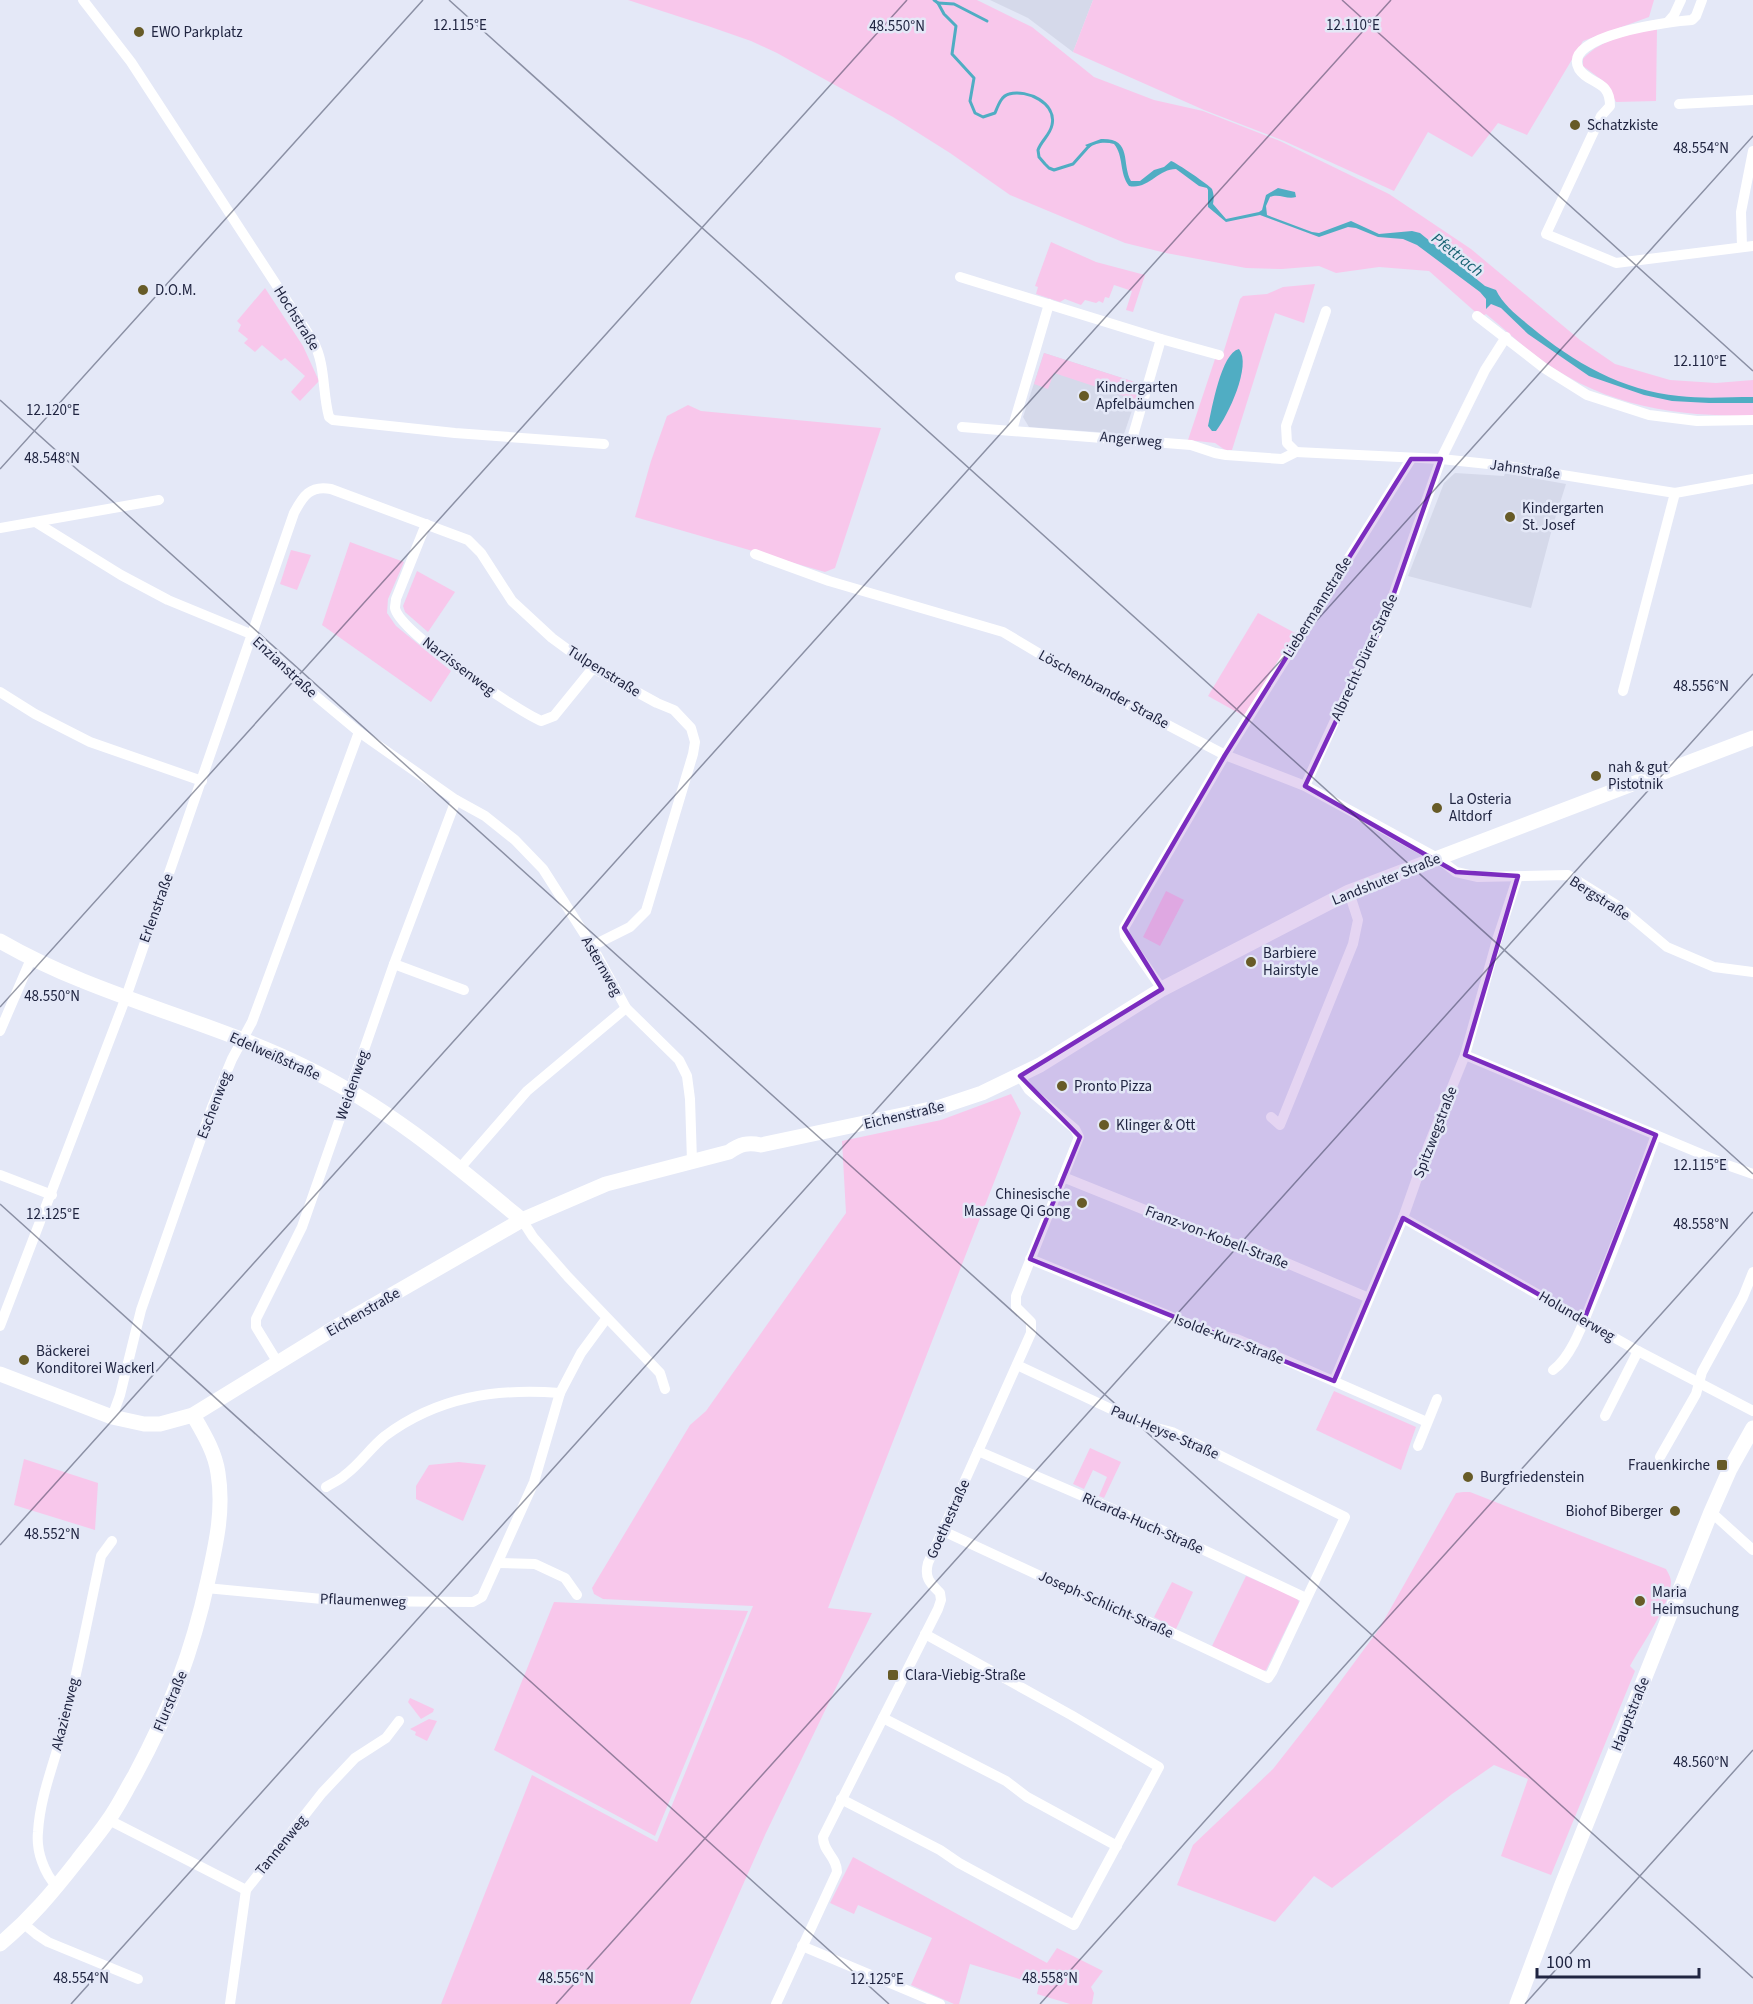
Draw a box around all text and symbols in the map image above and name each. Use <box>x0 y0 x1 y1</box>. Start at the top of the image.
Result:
text: 12.115°E <box>433 15 487 36</box>
text: 12.110°E <box>1326 15 1380 36</box>
text: 48.550°N <box>869 16 925 37</box>
place label: EWO Parkplatz <box>151 22 243 43</box>
marker: EWO Parkplatz <box>132 25 146 39</box>
place label: Schatzkiste <box>1587 115 1658 136</box>
marker: Schatzkiste <box>1568 118 1582 132</box>
text: 48.554°N <box>1673 138 1729 159</box>
water label: Pfettrach <box>1427 228 1488 282</box>
place label: D.O.M. <box>155 280 196 301</box>
street label: Hochstraße <box>268 282 325 355</box>
marker: D.O.M. <box>136 283 150 297</box>
text: 12.110°E <box>1673 351 1727 372</box>
place label: Kindergarten Apfelbäumchen <box>1096 377 1195 415</box>
marker: Kindergarten Apfelbäumchen <box>1077 389 1091 403</box>
text: 12.120°E <box>26 400 80 421</box>
street label: Angerweg <box>1099 426 1163 453</box>
text: 48.548°N <box>24 448 80 469</box>
street label: Jahnstraße <box>1488 454 1561 485</box>
place label: Kindergarten St. Josef <box>1522 498 1604 536</box>
marker: Kindergarten St. Josef <box>1503 510 1517 524</box>
street label: Liebermannstraße <box>1278 553 1357 662</box>
street label: Albrecht-Dürer-Straße <box>1326 590 1403 724</box>
street label: Enzianstraße <box>248 632 322 703</box>
street label: Narzissenweg <box>418 632 500 701</box>
street label: Tulpenstraße <box>563 641 644 702</box>
street label: Löschenbrander Straße <box>1035 645 1173 734</box>
text: 48.556°N <box>1673 676 1729 697</box>
place label: nah & gut Pistotnik <box>1608 757 1668 795</box>
marker: nah & gut Pistotnik <box>1589 769 1603 783</box>
place label: La Osteria Altdorf <box>1449 789 1512 827</box>
marker: La Osteria Altdorf <box>1430 801 1444 815</box>
street label: Landshuter Straße <box>1329 848 1444 911</box>
street label: Erlenstraße <box>134 871 179 946</box>
street label: Bergstraße <box>1565 871 1634 926</box>
street label: Asternweg <box>576 933 627 1000</box>
place label: Barbiere Hairstyle <box>1263 943 1319 981</box>
marker: Barbiere Hairstyle <box>1244 955 1258 969</box>
text: 48.550°N <box>24 986 80 1007</box>
street label: Edelweißstraße <box>226 1027 324 1086</box>
street label: Weidenweg <box>331 1047 374 1123</box>
street label: Eschenweg <box>192 1068 237 1142</box>
place label: Pronto Pizza <box>1074 1076 1152 1097</box>
marker: Pronto Pizza <box>1055 1079 1069 1093</box>
street label: Spitzwegstraße <box>1408 1083 1463 1181</box>
street label: Eichenstraße <box>862 1096 946 1135</box>
place label: Klinger & Ott <box>1116 1115 1195 1136</box>
marker: Klinger & Ott <box>1097 1118 1111 1132</box>
text: 12.115°E <box>1673 1155 1727 1176</box>
place label: Chinesische Massage Qi Gong <box>964 1184 1070 1222</box>
marker: Chinesische Massage Qi Gong <box>1075 1196 1089 1210</box>
street label: Franz-von-Kobell-Straße <box>1142 1200 1292 1275</box>
text: 12.125°E <box>26 1204 80 1225</box>
text: 48.558°N <box>1673 1214 1729 1235</box>
street label: Eichenstraße <box>323 1283 404 1342</box>
street label: Holunderweg <box>1535 1286 1619 1347</box>
street label: Isolde-Kurz-Straße <box>1171 1309 1287 1370</box>
place label: Bäckerei Konditorei Wackerl <box>36 1341 155 1379</box>
marker: Bäckerei Konditorei Wackerl <box>17 1353 31 1367</box>
street label: Paul-Heyse-Straße <box>1107 1400 1222 1465</box>
place label: Frauenkirche <box>1628 1455 1710 1476</box>
marker: Frauenkirche <box>1715 1458 1729 1472</box>
place label: Burgfriedenstein <box>1480 1467 1584 1488</box>
marker: Burgfriedenstein <box>1461 1470 1475 1484</box>
street label: Goethestraße <box>922 1476 975 1562</box>
street label: Ricarda-Huch-Straße <box>1079 1487 1207 1560</box>
place label: Biohof Biberger <box>1565 1501 1664 1522</box>
marker: Biohof Biberger <box>1668 1504 1682 1518</box>
text: 48.552°N <box>24 1524 80 1545</box>
street label: Joseph-Schlicht-Straße <box>1035 1565 1177 1644</box>
place label: Maria Heimsuchung <box>1652 1582 1739 1620</box>
street label: Pflaumenweg <box>320 1589 407 1613</box>
marker: Maria Heimsuchung <box>1633 1594 1647 1608</box>
place label: Clara-Viebig-Straße <box>905 1665 1026 1686</box>
street label: Flurstraße <box>148 1668 193 1735</box>
marker: Clara-Viebig-Straße <box>886 1668 900 1682</box>
street label: Hauptstraße <box>1606 1674 1655 1754</box>
street label: Akazienweg <box>46 1675 85 1753</box>
text: 48.560°N <box>1673 1752 1729 1773</box>
street label: Tannenweg <box>251 1810 313 1880</box>
scale bar <box>1537 1941 1699 1979</box>
text: 100 m <box>1546 1950 1591 1975</box>
text: 48.554°N <box>53 1968 109 1989</box>
text: 48.556°N <box>538 1968 594 1989</box>
text: 48.558°N <box>1022 1968 1078 1989</box>
text: 12.125°E <box>850 1969 904 1990</box>

